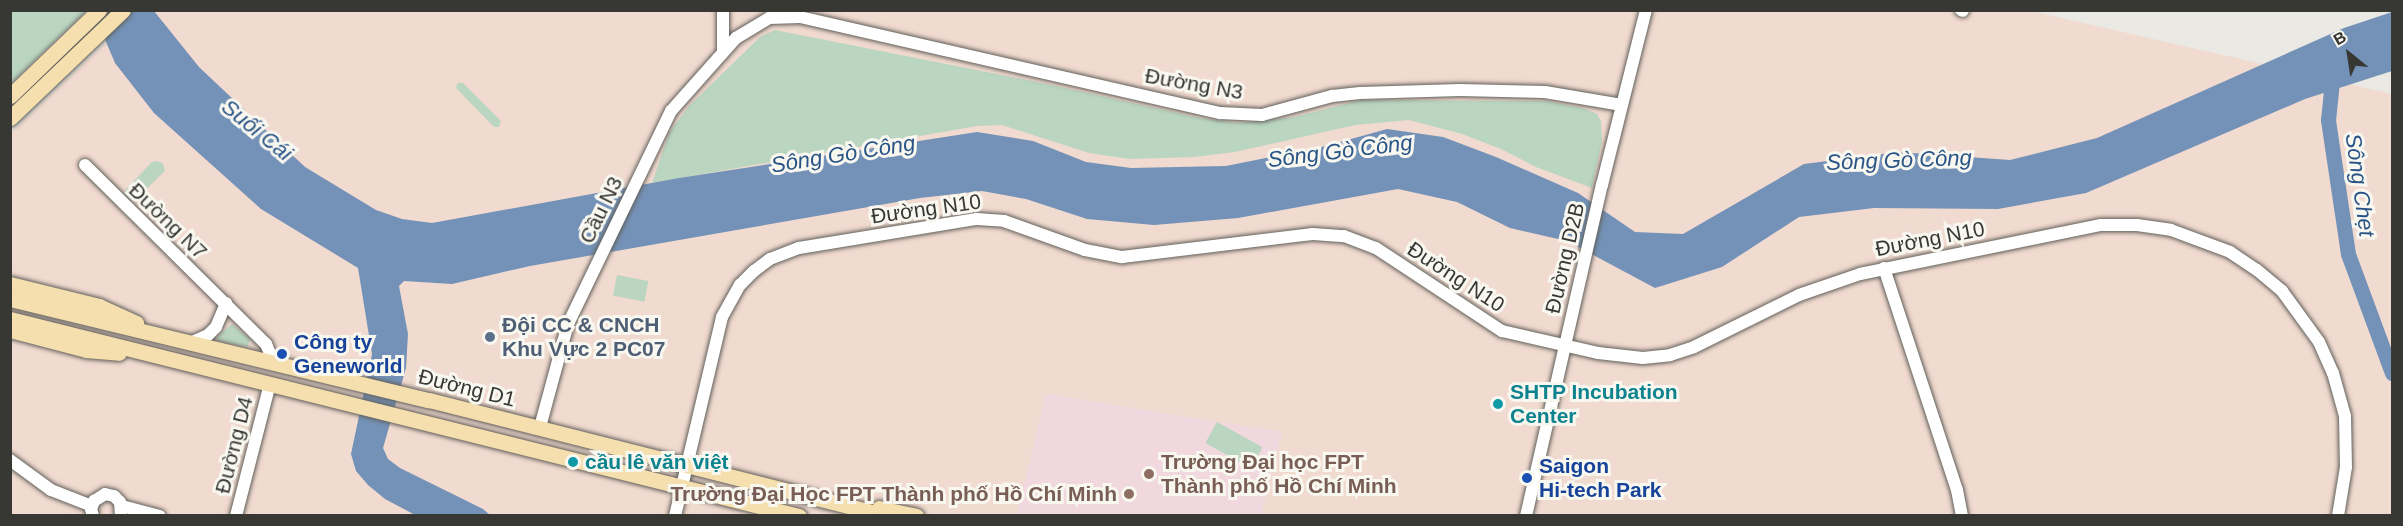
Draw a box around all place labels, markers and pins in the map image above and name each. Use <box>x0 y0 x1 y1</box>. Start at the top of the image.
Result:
place label: Đội CC & CNCH Khu Vực 2 PC07 <box>502 312 665 362</box>
place label: Công ty Geneworld <box>294 329 403 379</box>
marker: Đội CC & CNCH Khu Vực 2 PC07 <box>483 330 497 344</box>
marker: Công ty Geneworld <box>275 347 289 361</box>
place label: SHTP Incubation Center <box>1510 379 1678 429</box>
marker: SHTP Incubation Center <box>1491 397 1505 411</box>
place label: cầu lê văn việt <box>585 449 729 475</box>
place label: Trường Đại học FPT Thành phố Hồ Chí Minh <box>1161 449 1397 499</box>
place label: Saigon Hi-tech Park <box>1539 453 1662 503</box>
marker: cầu lê văn việt <box>566 455 580 469</box>
marker: Trường Đại học FPT Thành phố Hồ Chí Minh <box>1142 467 1156 481</box>
marker: Saigon Hi-tech Park <box>1520 471 1534 485</box>
place label: Trường Đại Học FPT Thành phố Hồ Chí Minh <box>670 481 1117 507</box>
marker: Trường Đại Học FPT Thành phố Hồ Chí Minh <box>1122 487 1136 501</box>

